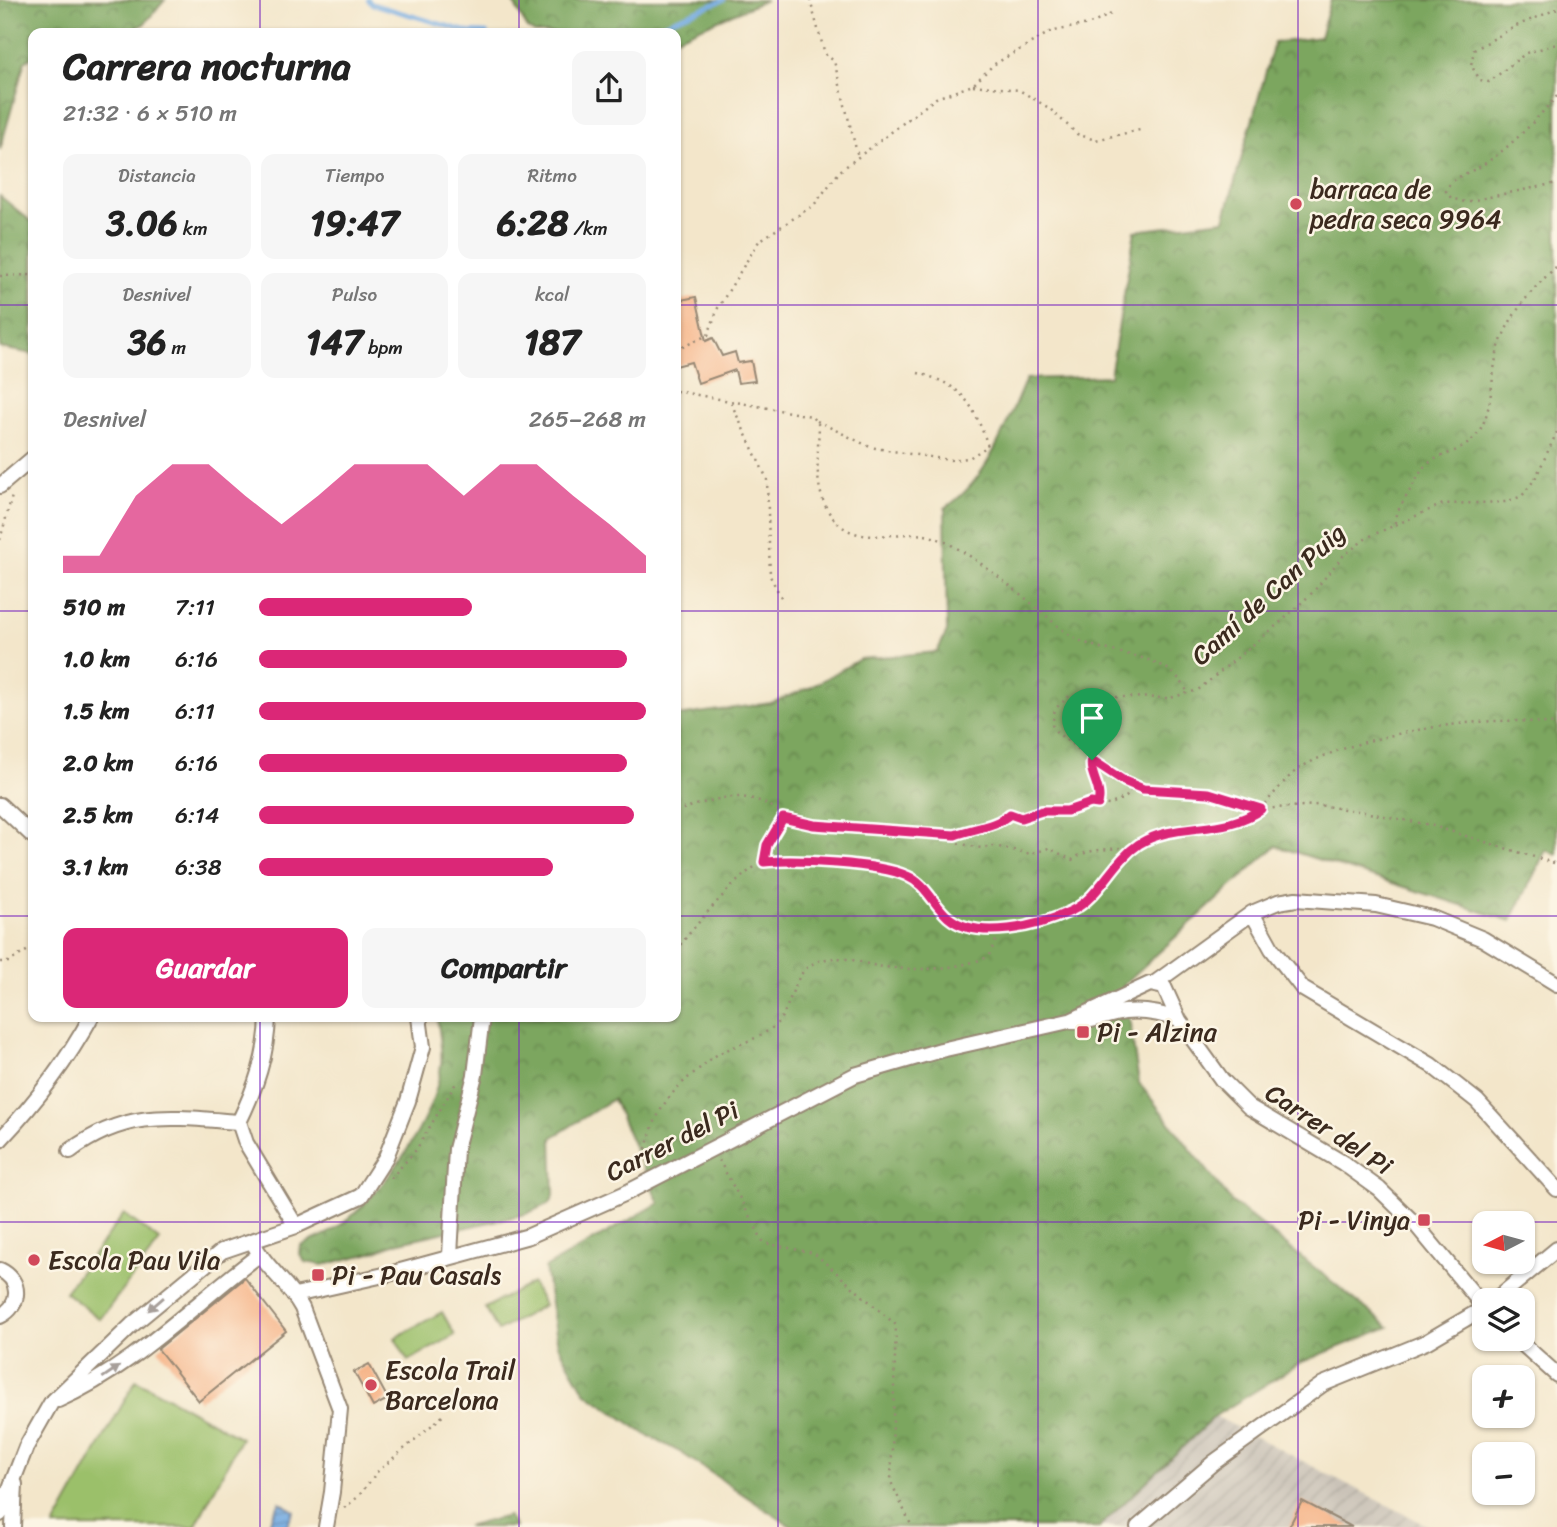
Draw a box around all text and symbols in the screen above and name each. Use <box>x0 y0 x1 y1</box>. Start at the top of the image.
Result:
text: Carrera nocturna <box>63 33 351 100</box>
button: share <box>572 51 646 125</box>
text: 21:32 · 6 × 510 m <box>63 93 237 134</box>
text: Distancia <box>118 159 196 192</box>
text: Tiempo <box>325 159 384 192</box>
text: Ritmo <box>528 159 577 192</box>
place label: barraca de pedra seca 9964 <box>1309 166 1502 242</box>
text: 3.06 <box>106 192 178 254</box>
text: 19:47 <box>310 192 399 254</box>
text: 6:28 <box>497 192 569 254</box>
marker: barraca de pedra seca 9964 <box>1288 196 1304 212</box>
text: km <box>178 212 208 245</box>
text: /km <box>569 212 608 245</box>
text: Desnivel <box>122 278 191 311</box>
text: Pulso <box>332 278 377 311</box>
text: kcal <box>535 278 569 311</box>
text: 36 <box>128 311 167 373</box>
text: 147 <box>306 311 363 373</box>
text: 187 <box>524 311 580 373</box>
text: m <box>167 331 186 364</box>
text: bpm <box>363 331 403 364</box>
text: Desnivel <box>63 399 146 440</box>
text: 265–268 m <box>529 399 646 440</box>
street label: Camí de Can Puig <box>1180 511 1356 677</box>
text: 510 m <box>63 587 125 628</box>
text: 7:11 <box>175 587 215 628</box>
text: 1.0 km <box>63 639 130 680</box>
text: 6:16 <box>175 639 218 680</box>
pin <box>1062 688 1122 760</box>
text: 1.5 km <box>63 691 130 732</box>
text: 6:11 <box>175 691 215 732</box>
icon: arrive <box>1073 699 1111 737</box>
text: 2.0 km <box>63 743 134 784</box>
text: 6:16 <box>175 743 218 784</box>
text: 2.5 km <box>63 795 133 836</box>
text: 6:14 <box>175 795 219 836</box>
text: 3.1 km <box>63 847 128 888</box>
text: 6:38 <box>175 847 222 888</box>
button: Guardar <box>63 928 348 1008</box>
button: Compartir <box>362 928 646 1008</box>
place label: Pi - Alzina <box>1097 1009 1218 1055</box>
marker: Pi - Alzina <box>1075 1024 1091 1040</box>
street label: Carrer del Pi <box>1256 1070 1403 1188</box>
street label: Carrer del Pi <box>597 1087 748 1194</box>
place label: Pi - Vinya <box>1298 1197 1410 1243</box>
north arrow <box>1472 1211 1535 1274</box>
map controls <box>1472 1211 1535 1505</box>
marker: Pi - Vinya <box>1416 1212 1432 1228</box>
place label: Escola Pau Vila <box>48 1237 220 1283</box>
marker: Escola Pau Vila <box>26 1252 42 1268</box>
place label: Pi - Pau Casals <box>332 1252 502 1298</box>
marker: Pi - Pau Casals <box>310 1267 326 1283</box>
button: layers <box>1472 1288 1535 1351</box>
one-way arrow <box>147 1296 164 1311</box>
place label: Escola Trail Barcelona <box>385 1347 516 1423</box>
one-way arrow <box>102 1365 120 1379</box>
button: + <box>1472 1365 1535 1428</box>
marker: Escola Trail Barcelona <box>363 1377 379 1393</box>
button: − <box>1472 1442 1535 1505</box>

